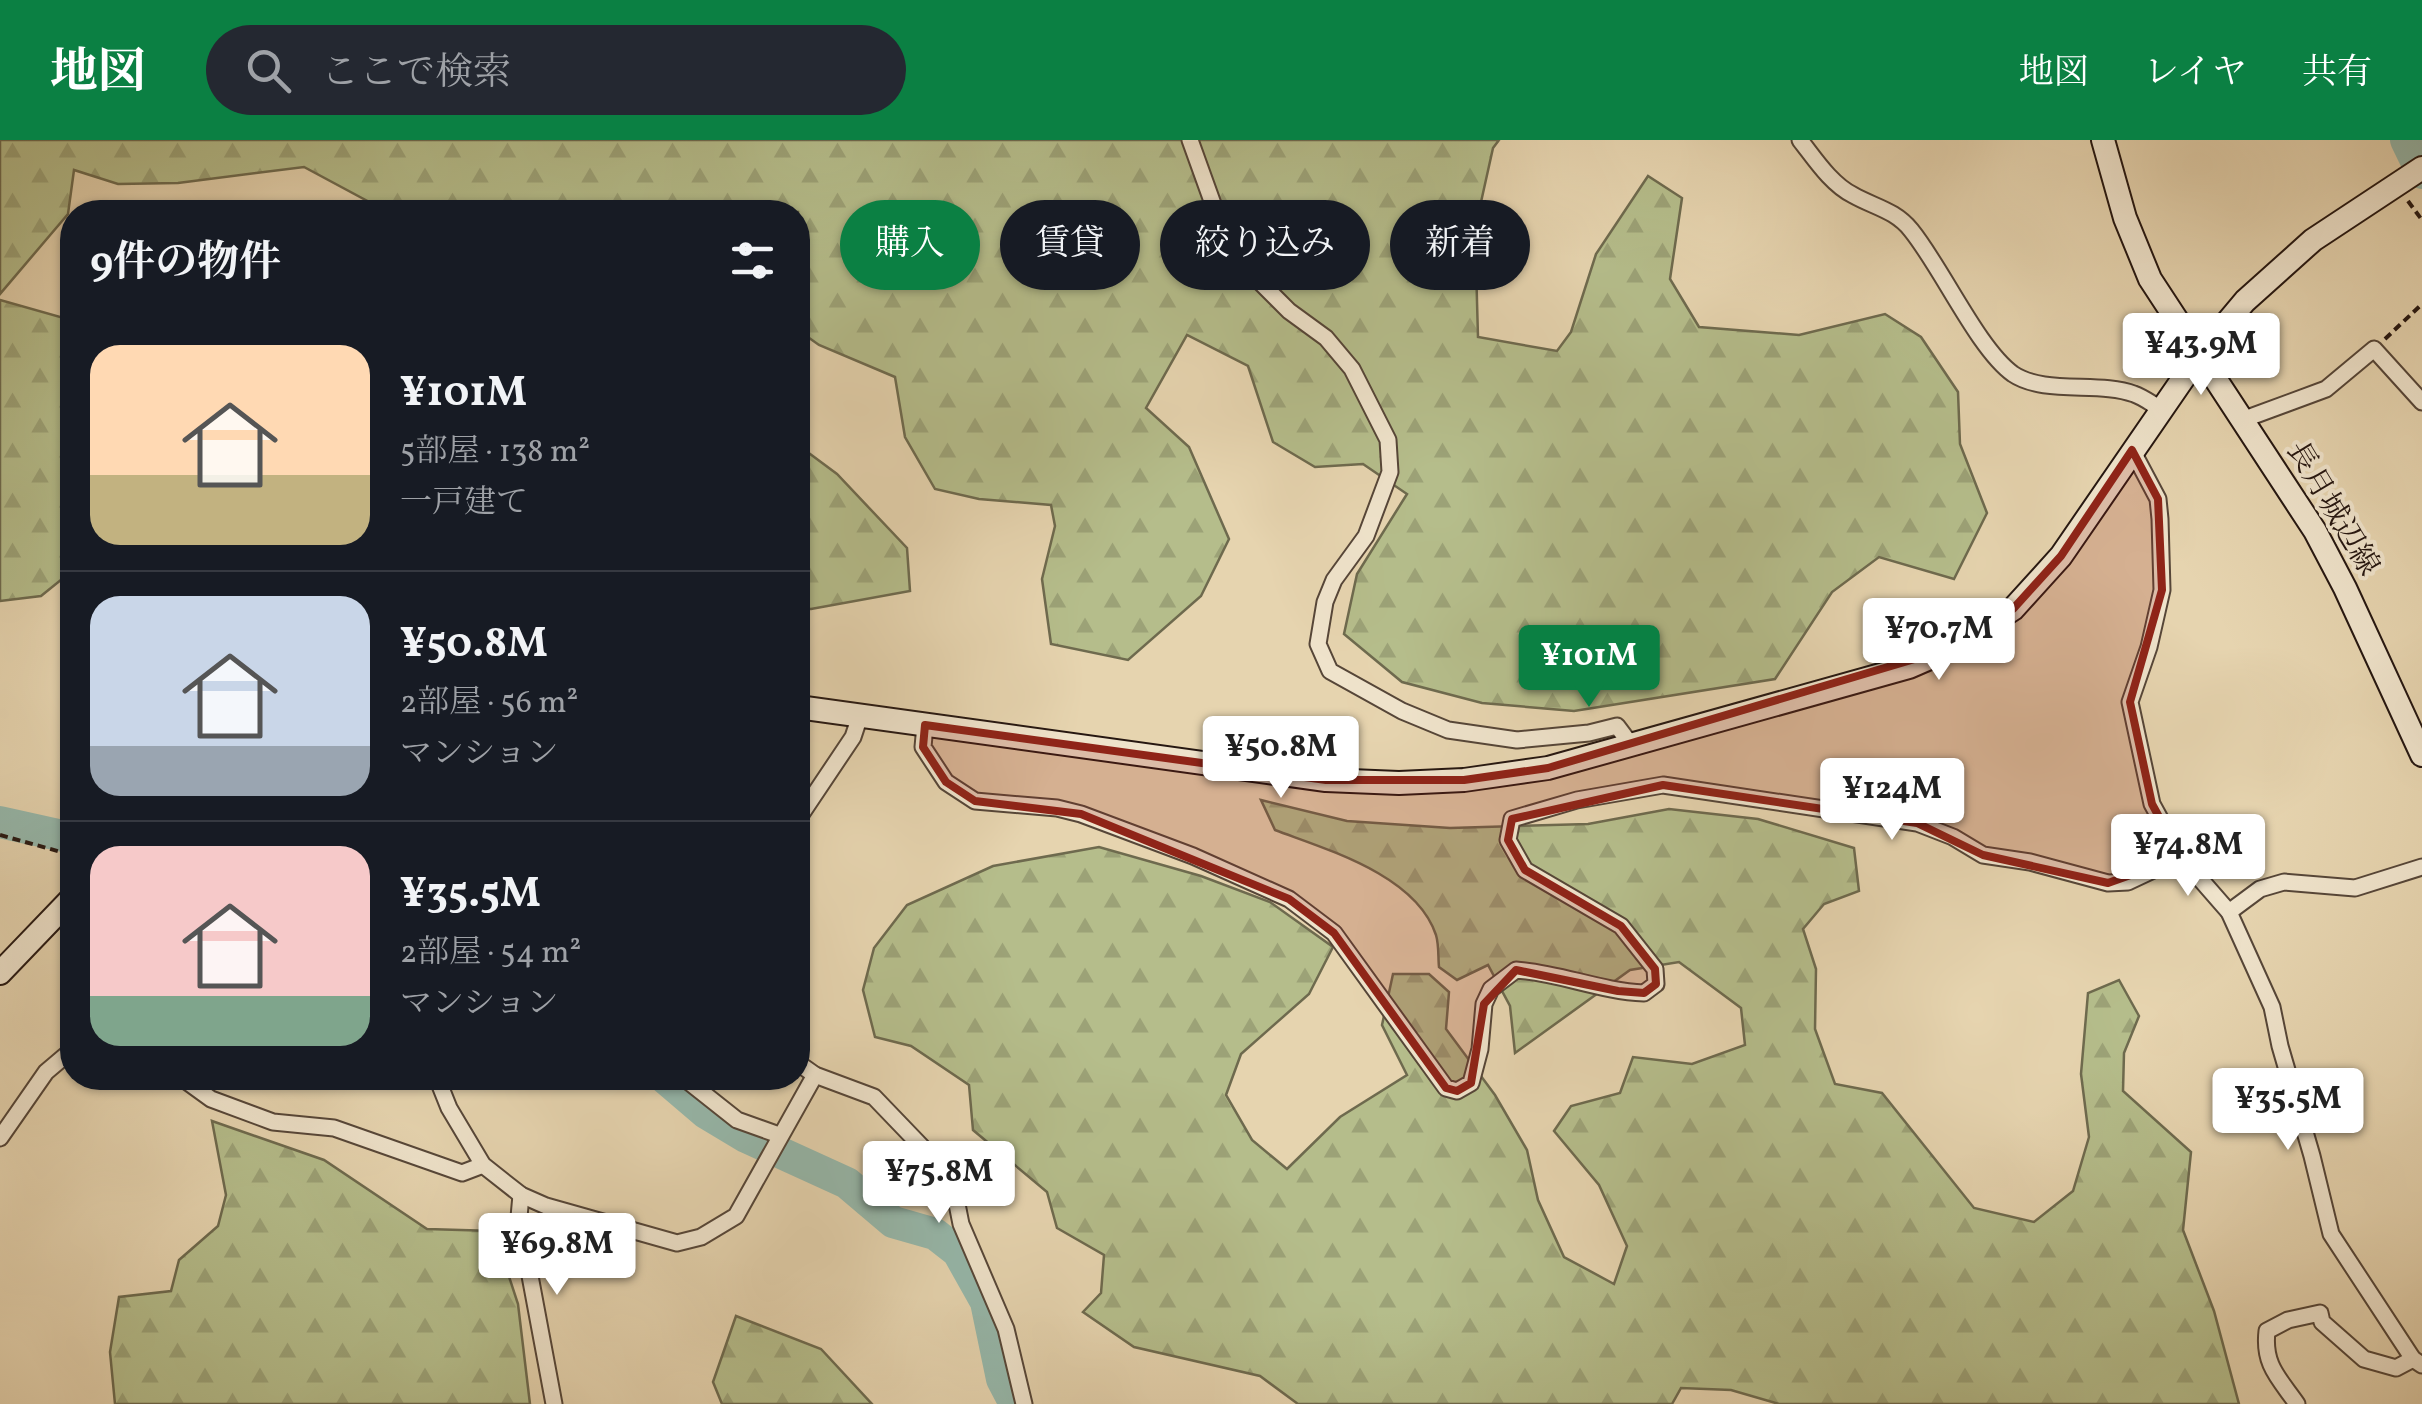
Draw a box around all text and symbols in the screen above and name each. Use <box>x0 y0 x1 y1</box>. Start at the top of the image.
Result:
search box <box>206 25 906 115</box>
text: 地図 <box>50 41 146 108</box>
icon: search <box>241 43 296 98</box>
text: ここで検索 <box>321 48 511 101</box>
text: 地図 <box>2019 50 2089 98</box>
text: レイヤ <box>2144 50 2247 98</box>
text: 共有 <box>2302 50 2372 98</box>
chip: 購入 <box>840 200 980 290</box>
chip: 賃貸 <box>1000 200 1140 290</box>
chip: 絞り込み <box>1160 200 1370 290</box>
chip: 新着 <box>1390 200 1530 290</box>
icon: filters <box>725 233 780 288</box>
text: 9件の物件 <box>90 235 281 294</box>
pin: ¥43.9M <box>2120 313 2282 398</box>
text: ¥43.9M <box>2145 323 2257 367</box>
text: ¥101M <box>400 365 527 424</box>
icon: home <box>170 385 290 505</box>
text: 5部屋 · 138 m² <box>400 431 590 475</box>
street label: 長月城辺線 <box>2275 434 2389 584</box>
text: 一戸建て <box>400 482 528 526</box>
pin: ¥70.7M <box>1858 598 2020 683</box>
text: ¥70.7M <box>1885 608 1993 652</box>
text: ¥50.8M <box>400 616 548 675</box>
pin: ¥101M <box>1519 625 1659 710</box>
text: ¥101M <box>1541 635 1637 679</box>
icon: home <box>170 636 290 756</box>
text: 2部屋 · 56 m² <box>400 682 578 726</box>
pin: ¥50.8M <box>1200 716 1362 801</box>
text: ¥50.8M <box>1225 726 1337 770</box>
text: マンション <box>400 733 559 777</box>
pin: ¥124M <box>1822 758 1962 843</box>
text: ¥124M <box>1842 768 1942 812</box>
pin: ¥74.8M <box>2107 814 2269 899</box>
text: ¥74.8M <box>2133 824 2243 868</box>
text: ¥35.5M <box>400 866 540 925</box>
icon: home <box>170 886 290 1006</box>
text: 2部屋 · 54 m² <box>400 932 581 976</box>
text: マンション <box>400 983 559 1027</box>
pin: ¥35.5M <box>2207 1068 2369 1153</box>
text: ¥35.5M <box>2234 1078 2342 1122</box>
pin: ¥75.8M <box>858 1141 1020 1226</box>
text: ¥75.8M <box>885 1151 993 1195</box>
pin: ¥69.8M <box>476 1213 638 1298</box>
text: ¥69.8M <box>501 1223 613 1267</box>

